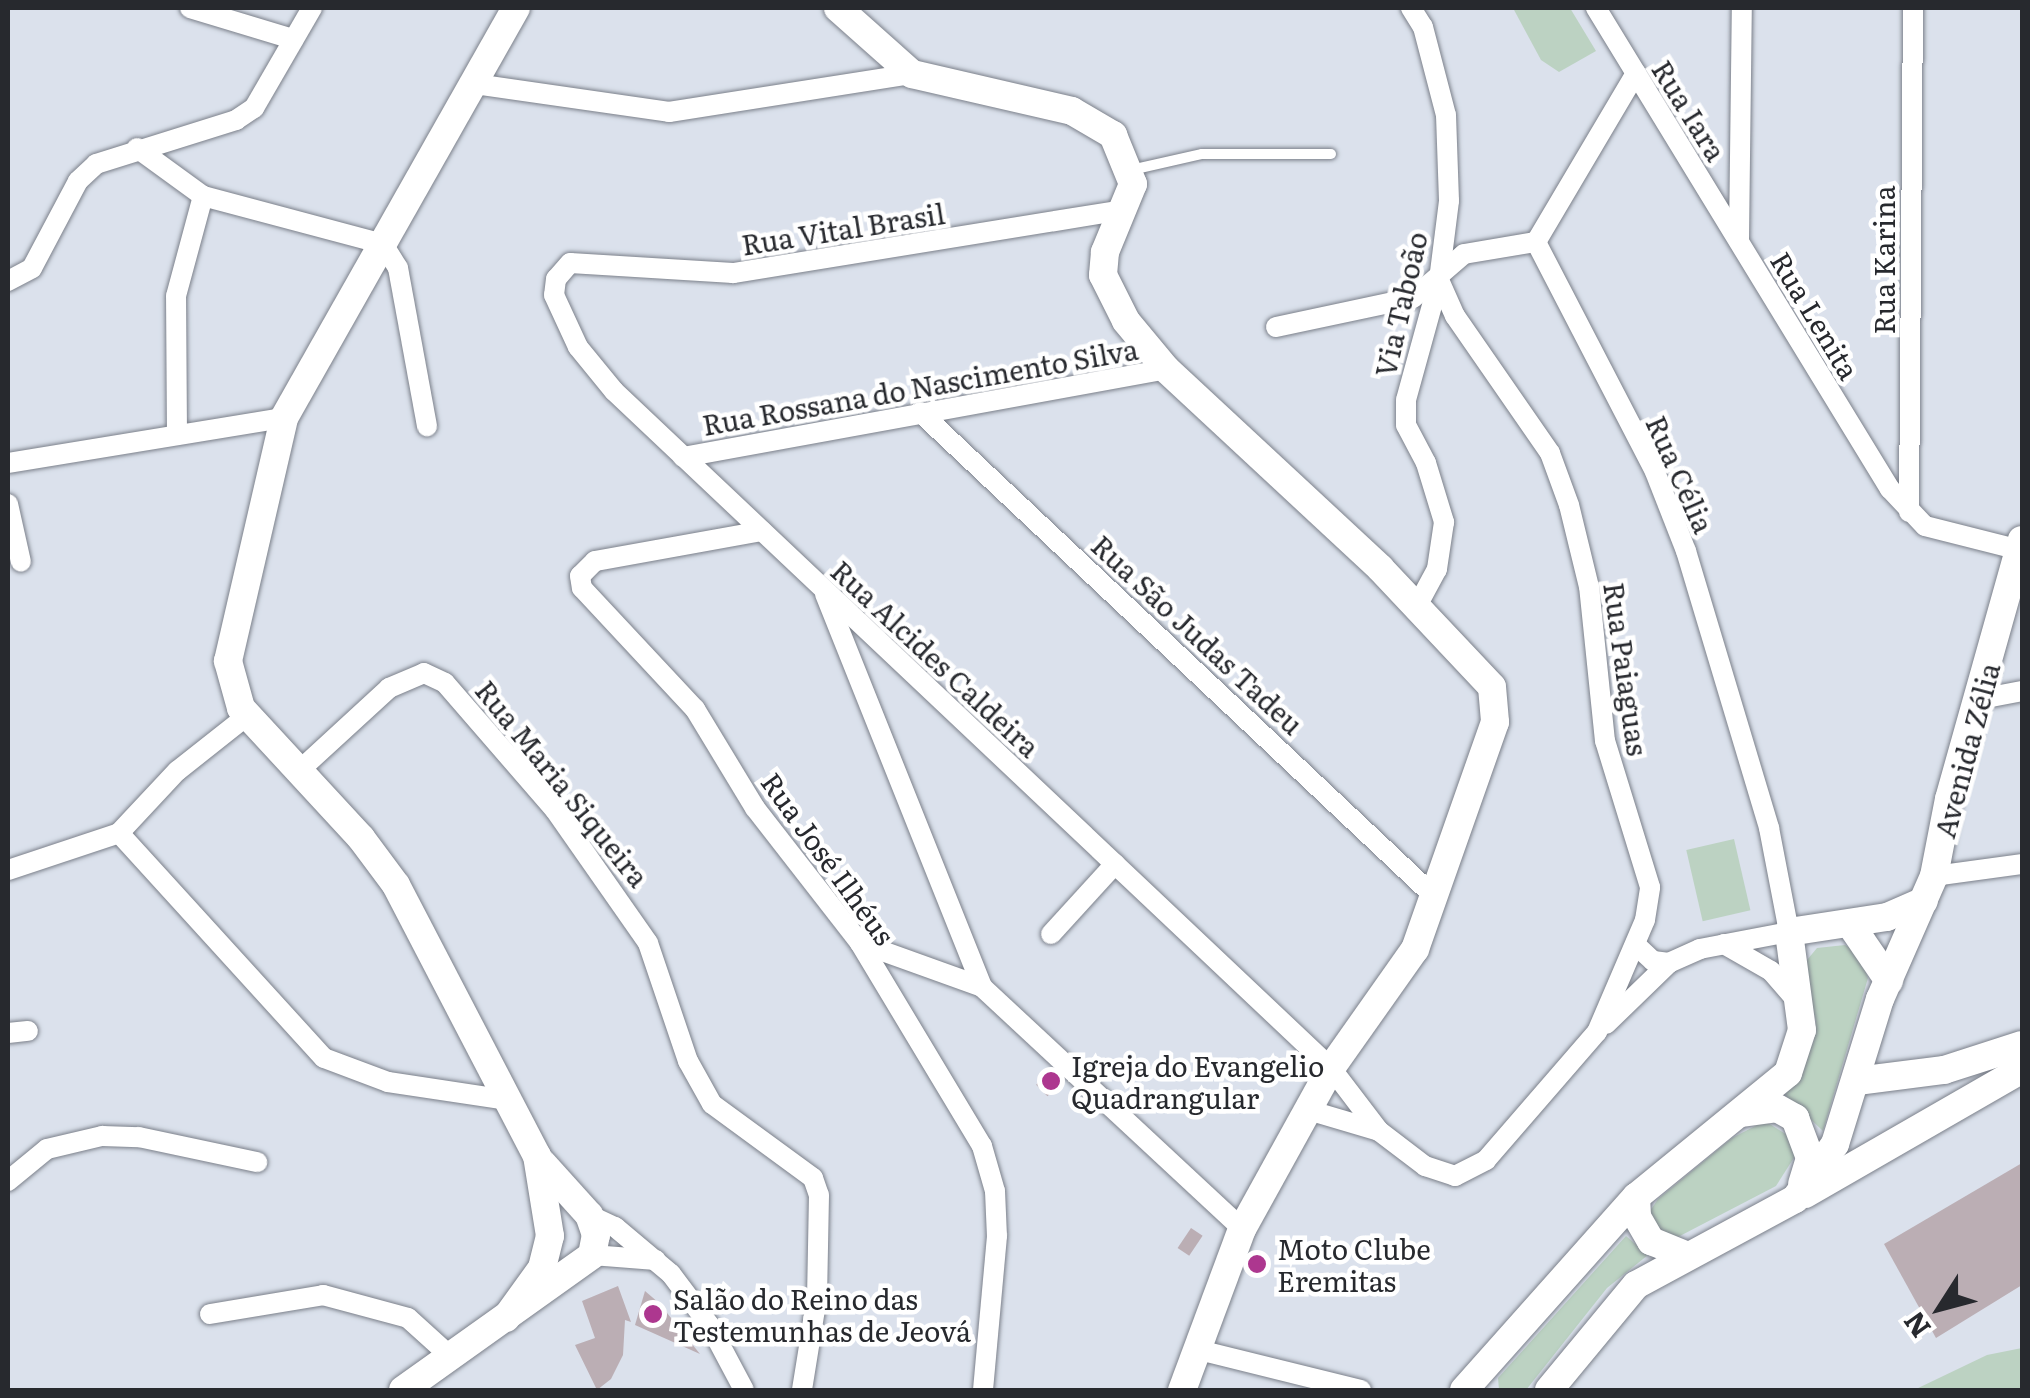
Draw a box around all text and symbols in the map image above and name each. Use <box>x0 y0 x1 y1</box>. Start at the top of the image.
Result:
street label: Rua Iara <box>1646 54 1734 166</box>
street label: Rua Karina <box>1866 185 1900 335</box>
street label: Rua Vital Brasil <box>739 195 947 261</box>
street label: Via Taboão <box>1367 228 1433 380</box>
street label: Rua Lenita <box>1765 245 1867 385</box>
street label: Rua Rossana do Nascimento Silva <box>700 331 1140 441</box>
street label: Rua Célia <box>1640 410 1722 538</box>
street label: Rua São Judas Tadeu <box>1086 528 1310 740</box>
street label: Rua Alcides Caldeira <box>825 553 1047 763</box>
street label: Rua Paiaguas <box>1598 580 1656 758</box>
street label: Avenida Zélia <box>1926 659 2006 841</box>
street label: Rua Maria Siqueira <box>470 673 656 893</box>
street label: Rua José Ilhéus <box>755 765 903 951</box>
place label: Igreja do Evangelio Quadrangular <box>1071 1048 1324 1114</box>
marker: Igreja do Evangelio Quadrangular <box>1040 1070 1062 1092</box>
place label: Moto Clube Eremitas <box>1277 1231 1431 1297</box>
marker: Moto Clube Eremitas <box>1246 1253 1268 1275</box>
north arrow <box>1890 1258 1990 1358</box>
place label: Salão do Reino das Testemunhas de Jeová <box>673 1281 971 1347</box>
marker: Salão do Reino das Testemunhas de Jeová <box>642 1303 664 1325</box>
text: N <box>1892 1304 1940 1347</box>

